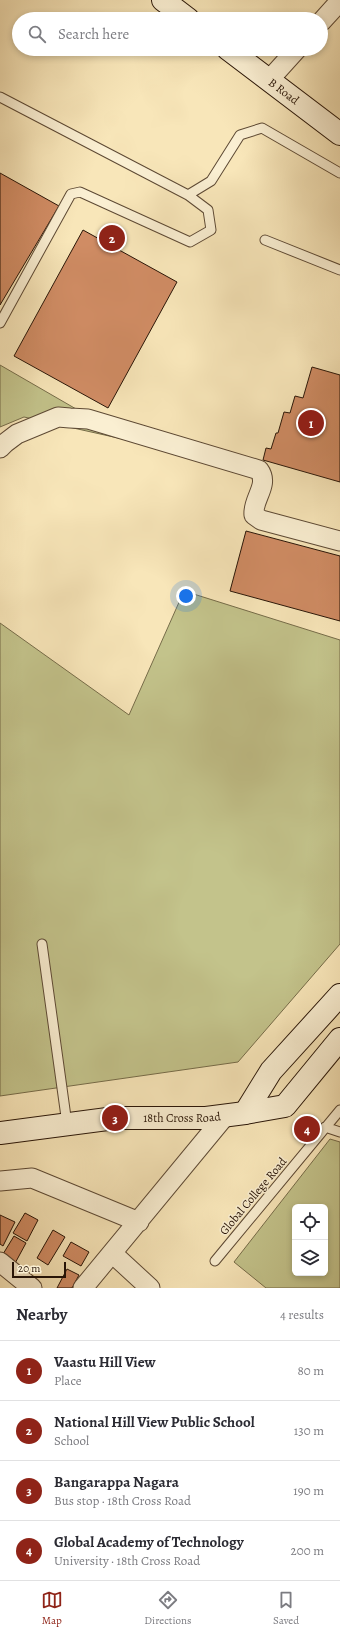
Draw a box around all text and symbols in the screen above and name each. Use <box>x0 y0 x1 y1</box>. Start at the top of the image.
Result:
search box <box>12 12 328 56</box>
icon: search <box>26 23 48 45</box>
text: Search here <box>58 24 129 44</box>
street label: B Road <box>265 74 303 108</box>
pin: 2 <box>99 223 125 253</box>
pin: 1 <box>298 408 324 438</box>
your location <box>176 586 196 606</box>
pin: 3 <box>102 1103 128 1133</box>
street label: 18th Cross Road <box>143 1108 222 1126</box>
pin: 4 <box>294 1114 320 1144</box>
street label: Global College Road <box>216 1153 291 1238</box>
map controls <box>292 1204 328 1276</box>
button: locate <box>292 1204 328 1240</box>
button: layers <box>292 1240 328 1276</box>
scale bar <box>12 1260 66 1279</box>
text: 20 m <box>18 1261 40 1276</box>
text: Nearby <box>16 1303 67 1326</box>
text: 4 results <box>280 1306 324 1323</box>
text: Vaastu Hill View <box>54 1352 156 1372</box>
text: 1 <box>27 1362 31 1379</box>
text: 80 m <box>297 1362 324 1379</box>
text: Place <box>54 1372 82 1389</box>
text: National Hill View Public School <box>54 1412 255 1432</box>
text: 2 <box>26 1422 32 1439</box>
text: 130 m <box>294 1422 324 1439</box>
text: School <box>54 1432 89 1449</box>
text: Bangarappa Nagara <box>54 1472 179 1492</box>
text: 3 <box>26 1482 32 1499</box>
text: 190 m <box>293 1482 324 1499</box>
text: Bus stop · 18th Cross Road <box>54 1492 191 1509</box>
text: Global Academy of Technology <box>54 1532 244 1552</box>
text: 4 <box>26 1542 32 1559</box>
text: 200 m <box>291 1542 324 1559</box>
text: University · 18th Cross Road <box>54 1552 200 1569</box>
tab: Map <box>41 1589 63 1628</box>
tab: Directions <box>144 1589 192 1628</box>
tab: Saved <box>273 1589 299 1628</box>

